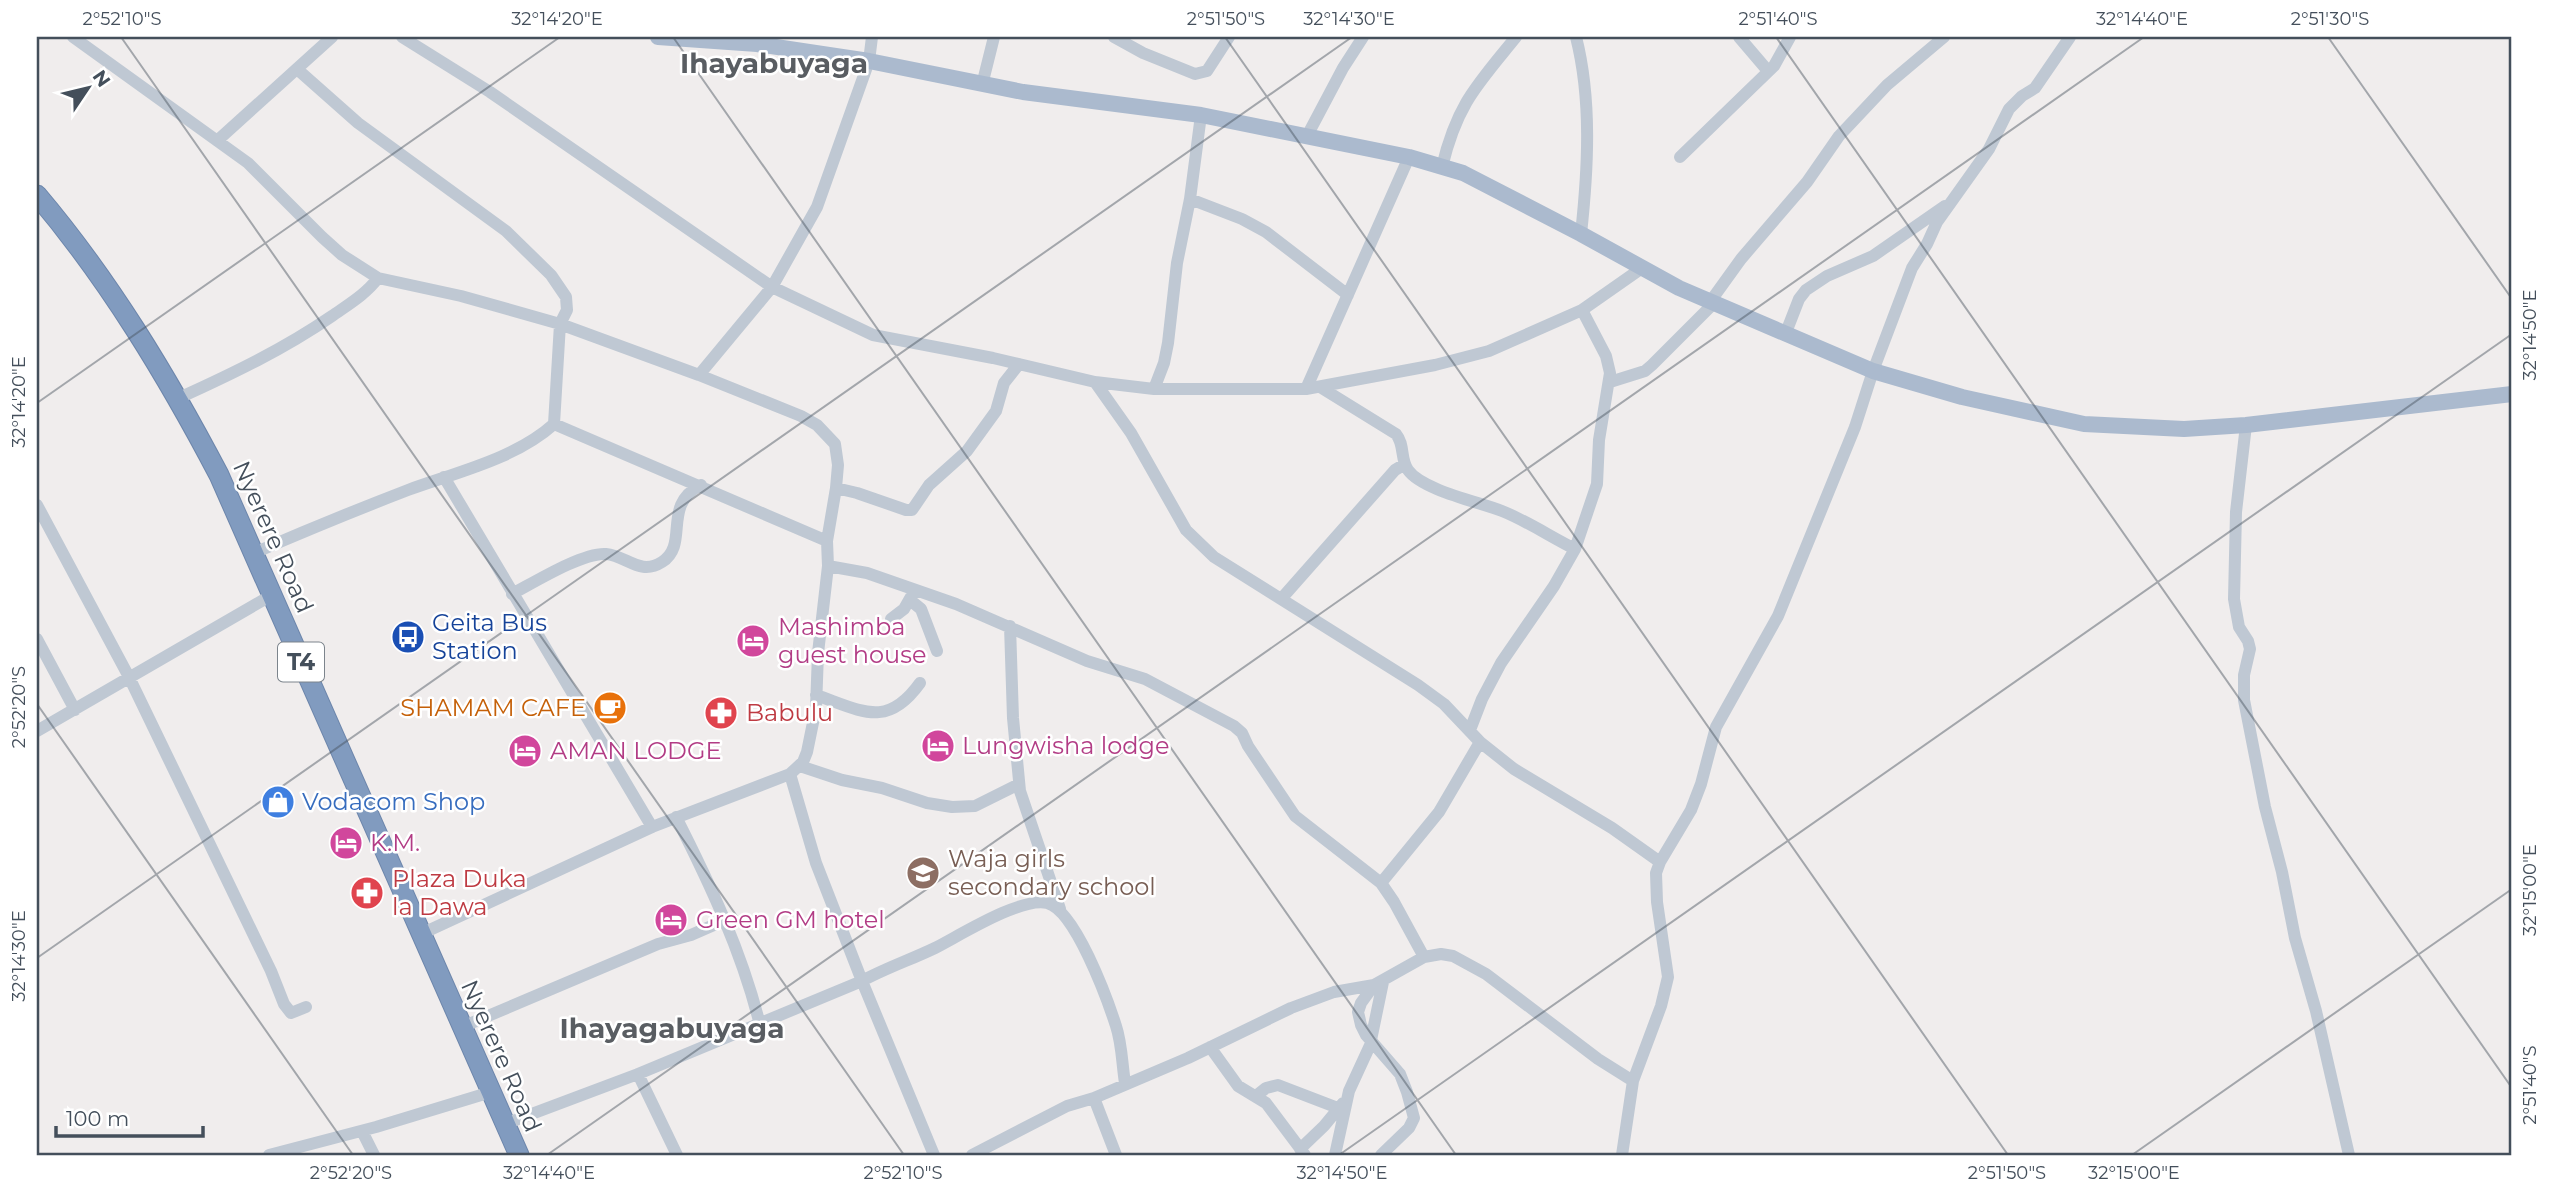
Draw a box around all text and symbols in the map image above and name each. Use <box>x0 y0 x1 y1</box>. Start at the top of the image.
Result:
text: 2°52'10"S <box>82 8 162 30</box>
text: 32°14'20"E <box>511 8 603 30</box>
text: 2°51'50"S <box>1187 8 1265 30</box>
text: 32°14'30"E <box>1303 8 1395 30</box>
text: 2°51'40"S <box>1738 8 1818 30</box>
text: 32°14'40"E <box>2096 8 2188 30</box>
text: 2°51'30"S <box>2291 8 2369 30</box>
district label: Ihayabuyaga <box>680 46 868 80</box>
north arrow <box>52 52 122 122</box>
text: N <box>88 66 115 91</box>
text: 32°14'50"E <box>2519 289 2541 381</box>
text: 32°14'20"E <box>8 356 30 448</box>
street label: Nyerere Road <box>227 456 320 617</box>
place label: Geita Bus Station <box>432 608 547 665</box>
place label: Mashimba guest house <box>778 612 926 669</box>
bus stop icon: Geita Bus Station <box>389 618 427 656</box>
hotel icon: Mashimba guest house <box>734 622 772 660</box>
road number: T4 <box>278 642 324 682</box>
text: 2°52'20"S <box>8 666 30 748</box>
cafe icon: SHAMAM CAFE <box>591 689 629 727</box>
place label: SHAMAM CAFE <box>400 693 586 722</box>
pharmacy icon: Babulu <box>702 694 740 732</box>
place label: Babulu <box>746 698 833 727</box>
hotel icon: Lungwisha lodge <box>919 727 957 765</box>
place label: Lungwisha lodge <box>962 731 1169 760</box>
hotel icon: AMAN LODGE <box>506 732 544 770</box>
place label: AMAN LODGE <box>550 736 722 765</box>
shop icon: Vodacom Shop <box>259 783 297 821</box>
place label: Vodacom Shop <box>302 787 485 816</box>
hotel icon: K.M. <box>327 824 365 862</box>
place label: K.M. <box>370 828 420 857</box>
place label: Waja girls secondary school <box>948 844 1156 901</box>
text: 32°15'00"E <box>2519 844 2541 936</box>
school or university icon: Waja girls secondary school <box>904 854 942 892</box>
place label: Plaza Duka la Dawa <box>392 864 527 921</box>
pharmacy icon: Plaza Duka la Dawa <box>348 874 386 912</box>
hotel icon: Green GM hotel <box>652 901 690 939</box>
place label: Green GM hotel <box>696 905 885 934</box>
text: 32°14'30"E <box>8 910 30 1002</box>
street label: Nyerere Road <box>455 975 548 1136</box>
district label: Ihayagabuyaga <box>560 1011 784 1045</box>
text: 2°51'40"S <box>2519 1045 2541 1125</box>
scale bar <box>56 1094 203 1138</box>
text: 100 m <box>66 1106 129 1131</box>
text: 2°52'20"S <box>310 1162 392 1184</box>
text: 32°14'40"E <box>503 1162 595 1184</box>
text: 2°52'10"S <box>863 1162 943 1184</box>
text: 32°14'50"E <box>1296 1162 1388 1184</box>
text: 2°51'50"S <box>1968 1162 2046 1184</box>
text: 32°15'00"E <box>2088 1162 2180 1184</box>

